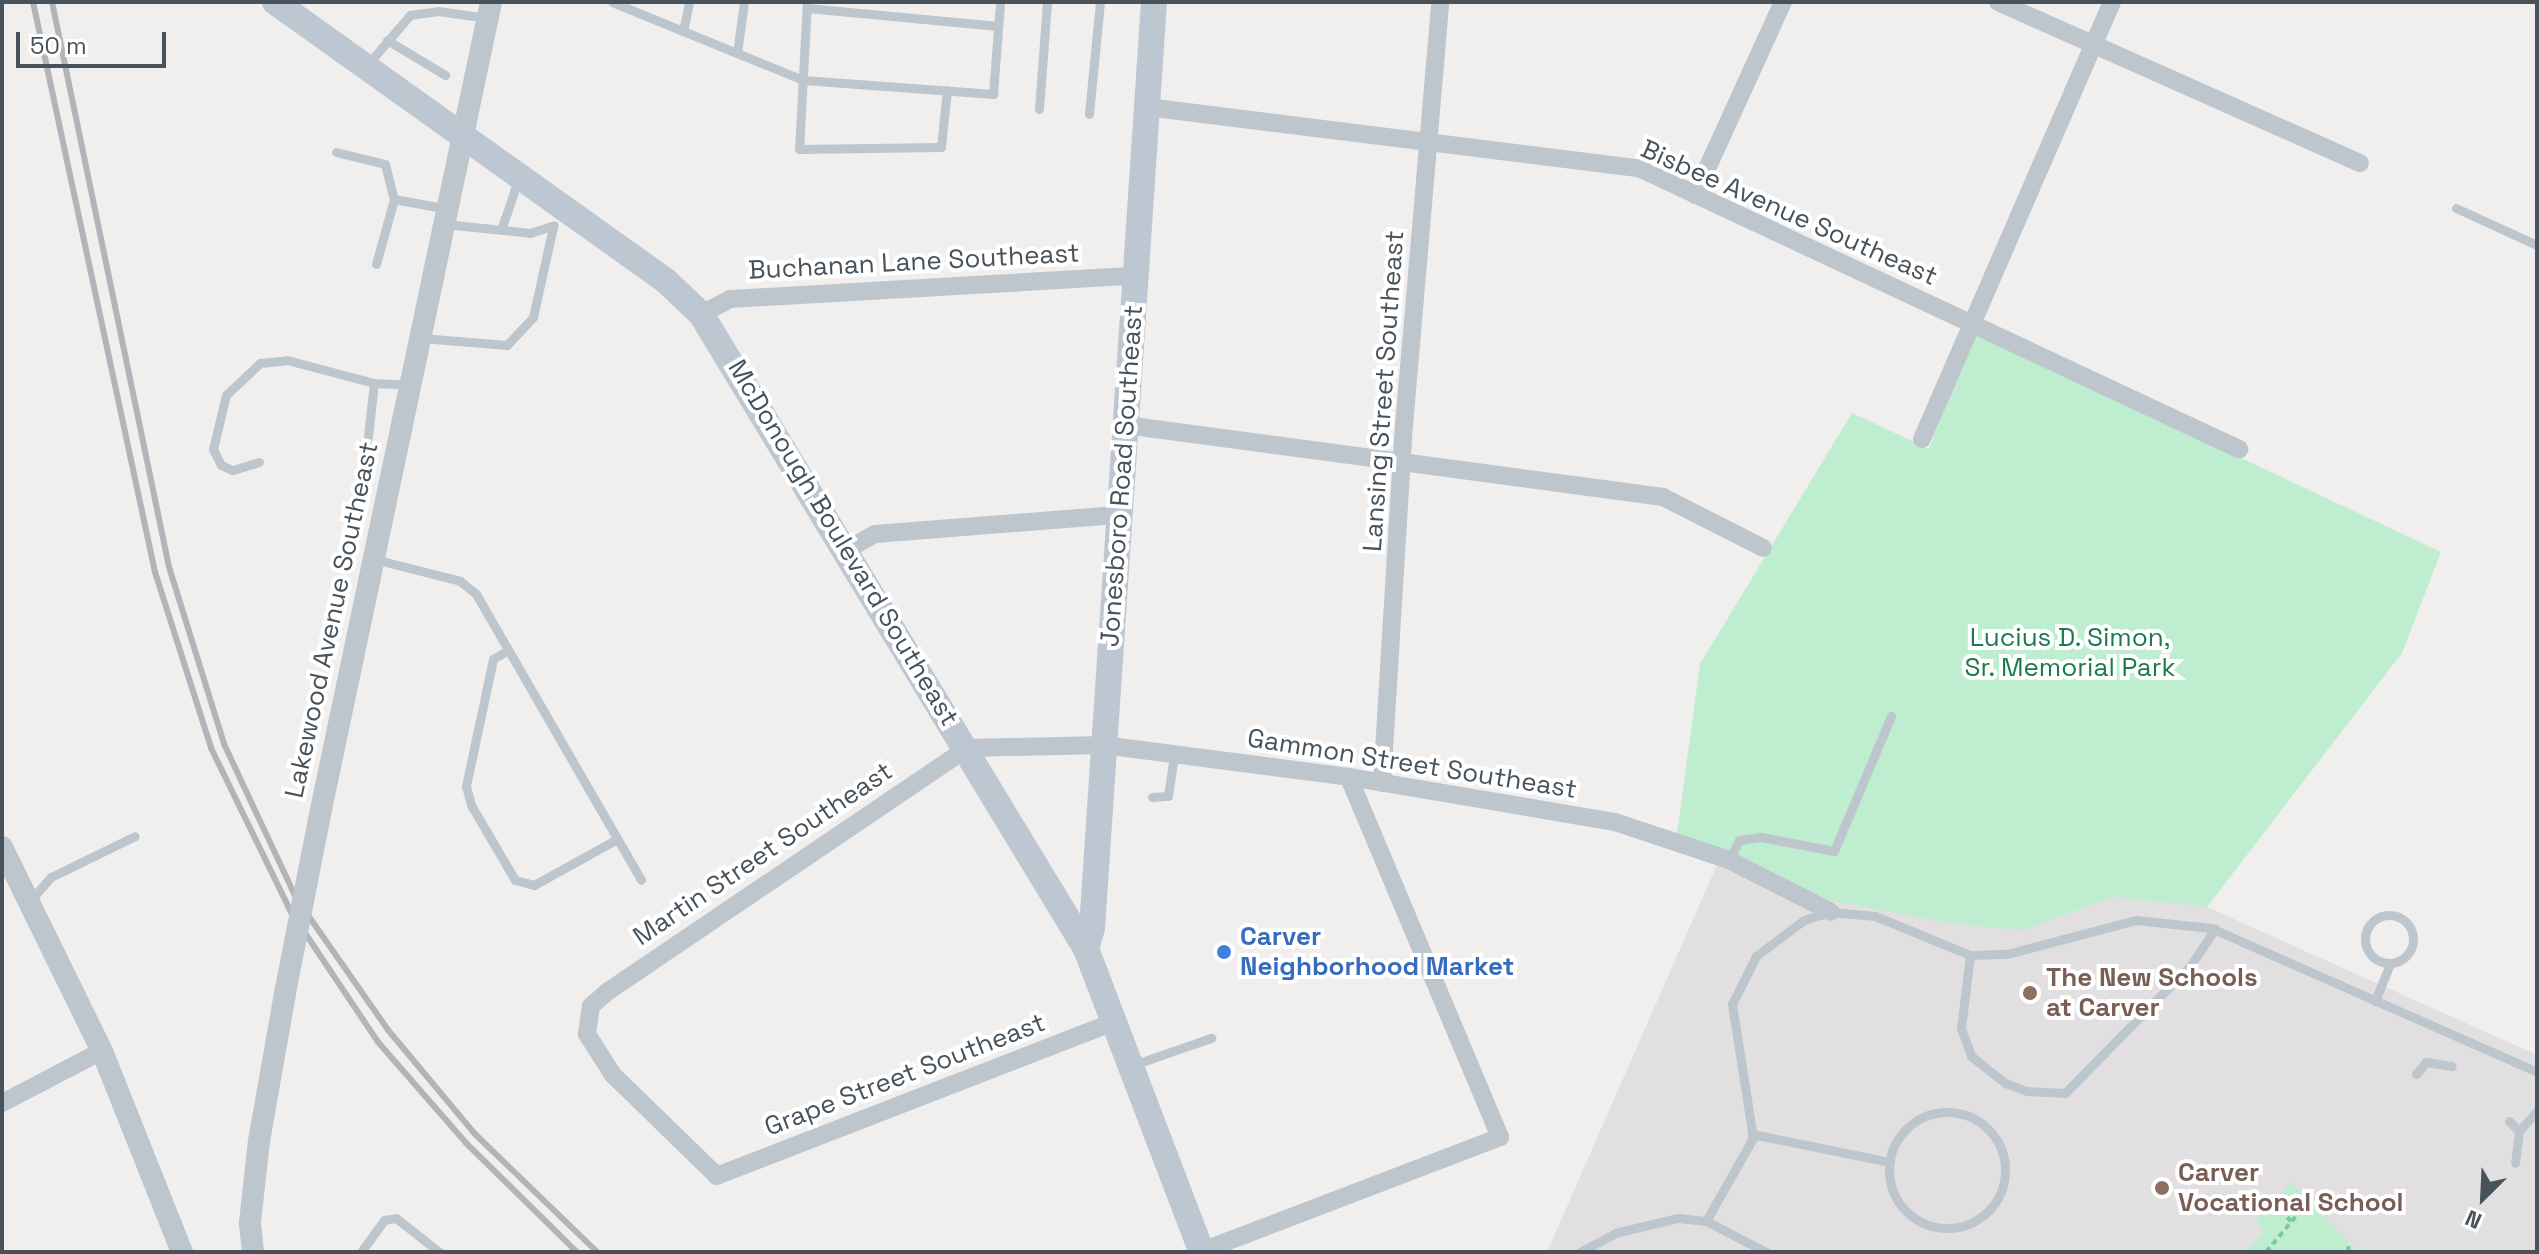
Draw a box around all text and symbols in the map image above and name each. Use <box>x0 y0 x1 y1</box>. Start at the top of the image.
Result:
scale bar <box>20 16 170 66</box>
text: 50 m <box>30 30 87 61</box>
street label: Bisbee Avenue Southeast <box>1636 133 1942 293</box>
street label: Lansing Street Southeast <box>1357 229 1411 553</box>
street label: Buchanan Lane Southeast <box>748 238 1080 286</box>
street label: Jonesboro Road Southeast <box>1094 304 1150 648</box>
street label: McDonough Boulevard Southeast <box>721 354 965 732</box>
street label: Lakewood Avenue Southeast <box>279 439 385 801</box>
park label: Lucius D. Simon, Sr. Memorial Park <box>1964 622 2176 684</box>
street label: Gammon Street Southeast <box>1245 723 1579 805</box>
street label: Martin Street Southeast <box>628 756 898 952</box>
place label: Carver Neighborhood Market <box>1240 921 1514 982</box>
marker: Carver Neighborhood Market <box>1215 943 1233 961</box>
place label: The New Schools at Carver <box>2046 962 2258 1024</box>
marker: The New Schools at Carver <box>2021 984 2039 1002</box>
street label: Grape Street Southeast <box>760 1007 1050 1143</box>
place label: Carver Vocational School <box>2178 1157 2404 1218</box>
north arrow <box>2443 1158 2523 1238</box>
marker: Carver Vocational School <box>2153 1179 2171 1197</box>
text: N <box>2461 1204 2486 1236</box>

